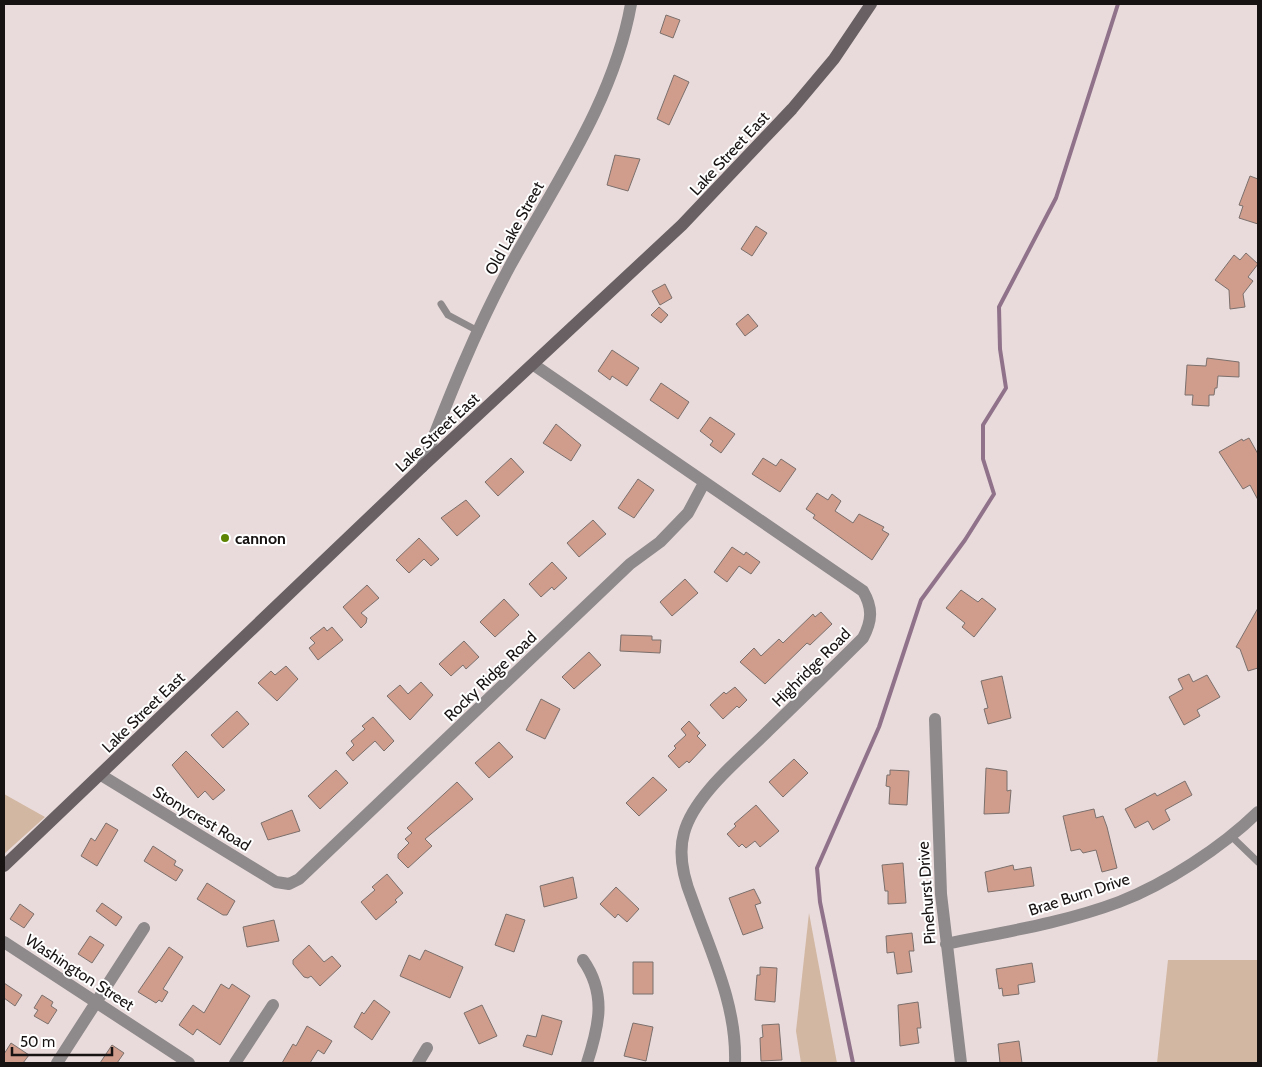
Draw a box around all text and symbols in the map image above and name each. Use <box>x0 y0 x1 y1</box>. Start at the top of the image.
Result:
street label: Lake Street East <box>686 107 773 199</box>
street label: Old Lake Street <box>481 178 548 278</box>
street label: Lake Street East <box>392 388 484 476</box>
place label: cannon <box>235 529 286 548</box>
marker: cannon <box>219 532 231 544</box>
street label: Highridge Road <box>768 624 854 710</box>
street label: Rocky Ridge Road <box>440 628 540 725</box>
street label: Lake Street East <box>98 668 189 757</box>
street label: Stonycrest Road <box>149 782 254 855</box>
street label: Pinehurst Drive <box>913 841 940 945</box>
street label: Brae Burn Drive <box>1026 869 1132 920</box>
street label: Washington Street <box>22 930 138 1015</box>
scale bar <box>12 1024 112 1056</box>
text: 50 m <box>20 1033 55 1051</box>

